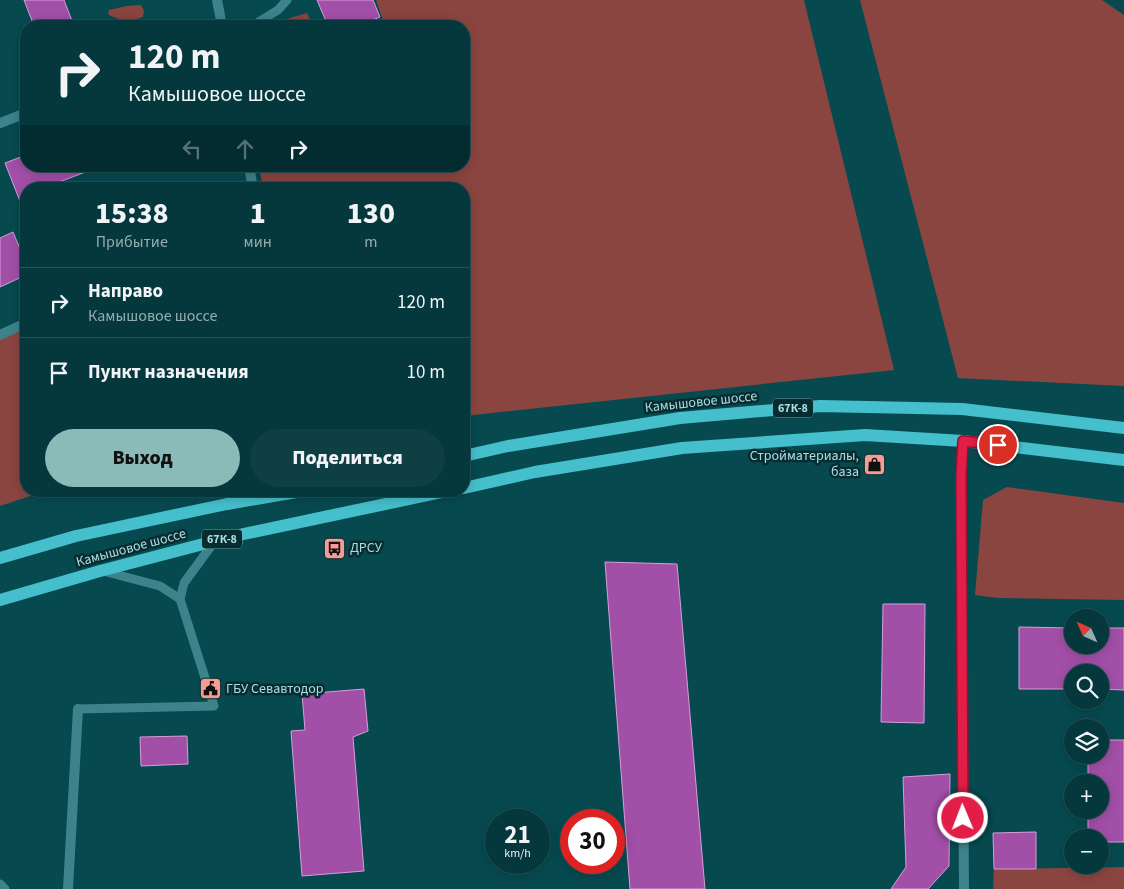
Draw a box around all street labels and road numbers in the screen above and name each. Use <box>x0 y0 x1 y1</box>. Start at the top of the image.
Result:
street label: Камышовое шоссе <box>644 386 758 418</box>
road number: 67К-8 <box>773 398 813 418</box>
street label: Камышовое шоссе <box>74 524 188 572</box>
road number: 67К-8 <box>202 530 242 548</box>

